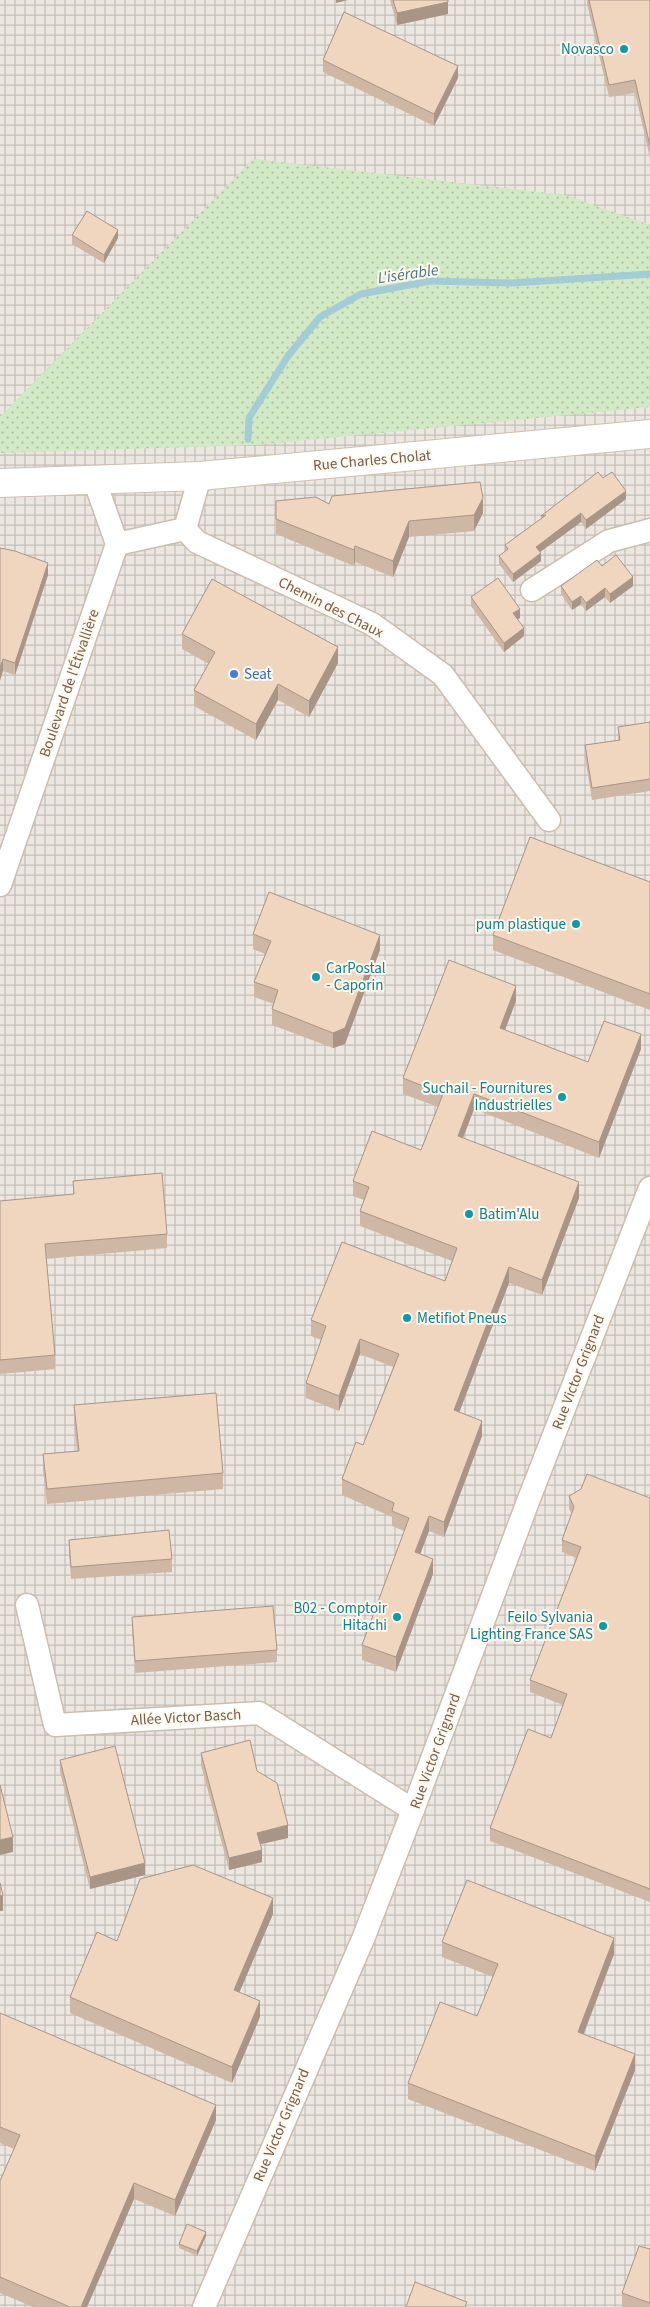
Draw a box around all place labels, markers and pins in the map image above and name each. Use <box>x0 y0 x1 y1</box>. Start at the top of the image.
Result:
place label: Novasco <box>561 39 614 60</box>
marker: Novasco <box>618 43 630 55</box>
place label: Seat <box>244 664 272 685</box>
marker: Seat <box>228 668 240 680</box>
place label: pum plastique <box>476 914 566 935</box>
marker: pum plastique <box>570 918 582 930</box>
place label: CarPostal - Caporin <box>326 958 386 996</box>
marker: CarPostal - Caporin <box>310 971 322 983</box>
place label: Suchail - Fournitures Industrielles <box>422 1078 552 1116</box>
marker: Suchail - Fournitures Industrielles <box>556 1091 568 1103</box>
place label: Batim'Alu <box>479 1204 539 1225</box>
marker: Batim'Alu <box>463 1208 475 1220</box>
place label: Metifiot Pneus <box>417 1308 507 1329</box>
marker: Metifiot Pneus <box>401 1312 413 1324</box>
place label: B02 - Comptoir Hitachi <box>294 1598 388 1636</box>
place label: Feilo Sylvania Lighting France SAS <box>470 1607 593 1645</box>
marker: B02 - Comptoir Hitachi <box>391 1611 403 1623</box>
marker: Feilo Sylvania Lighting France SAS <box>597 1620 609 1632</box>

